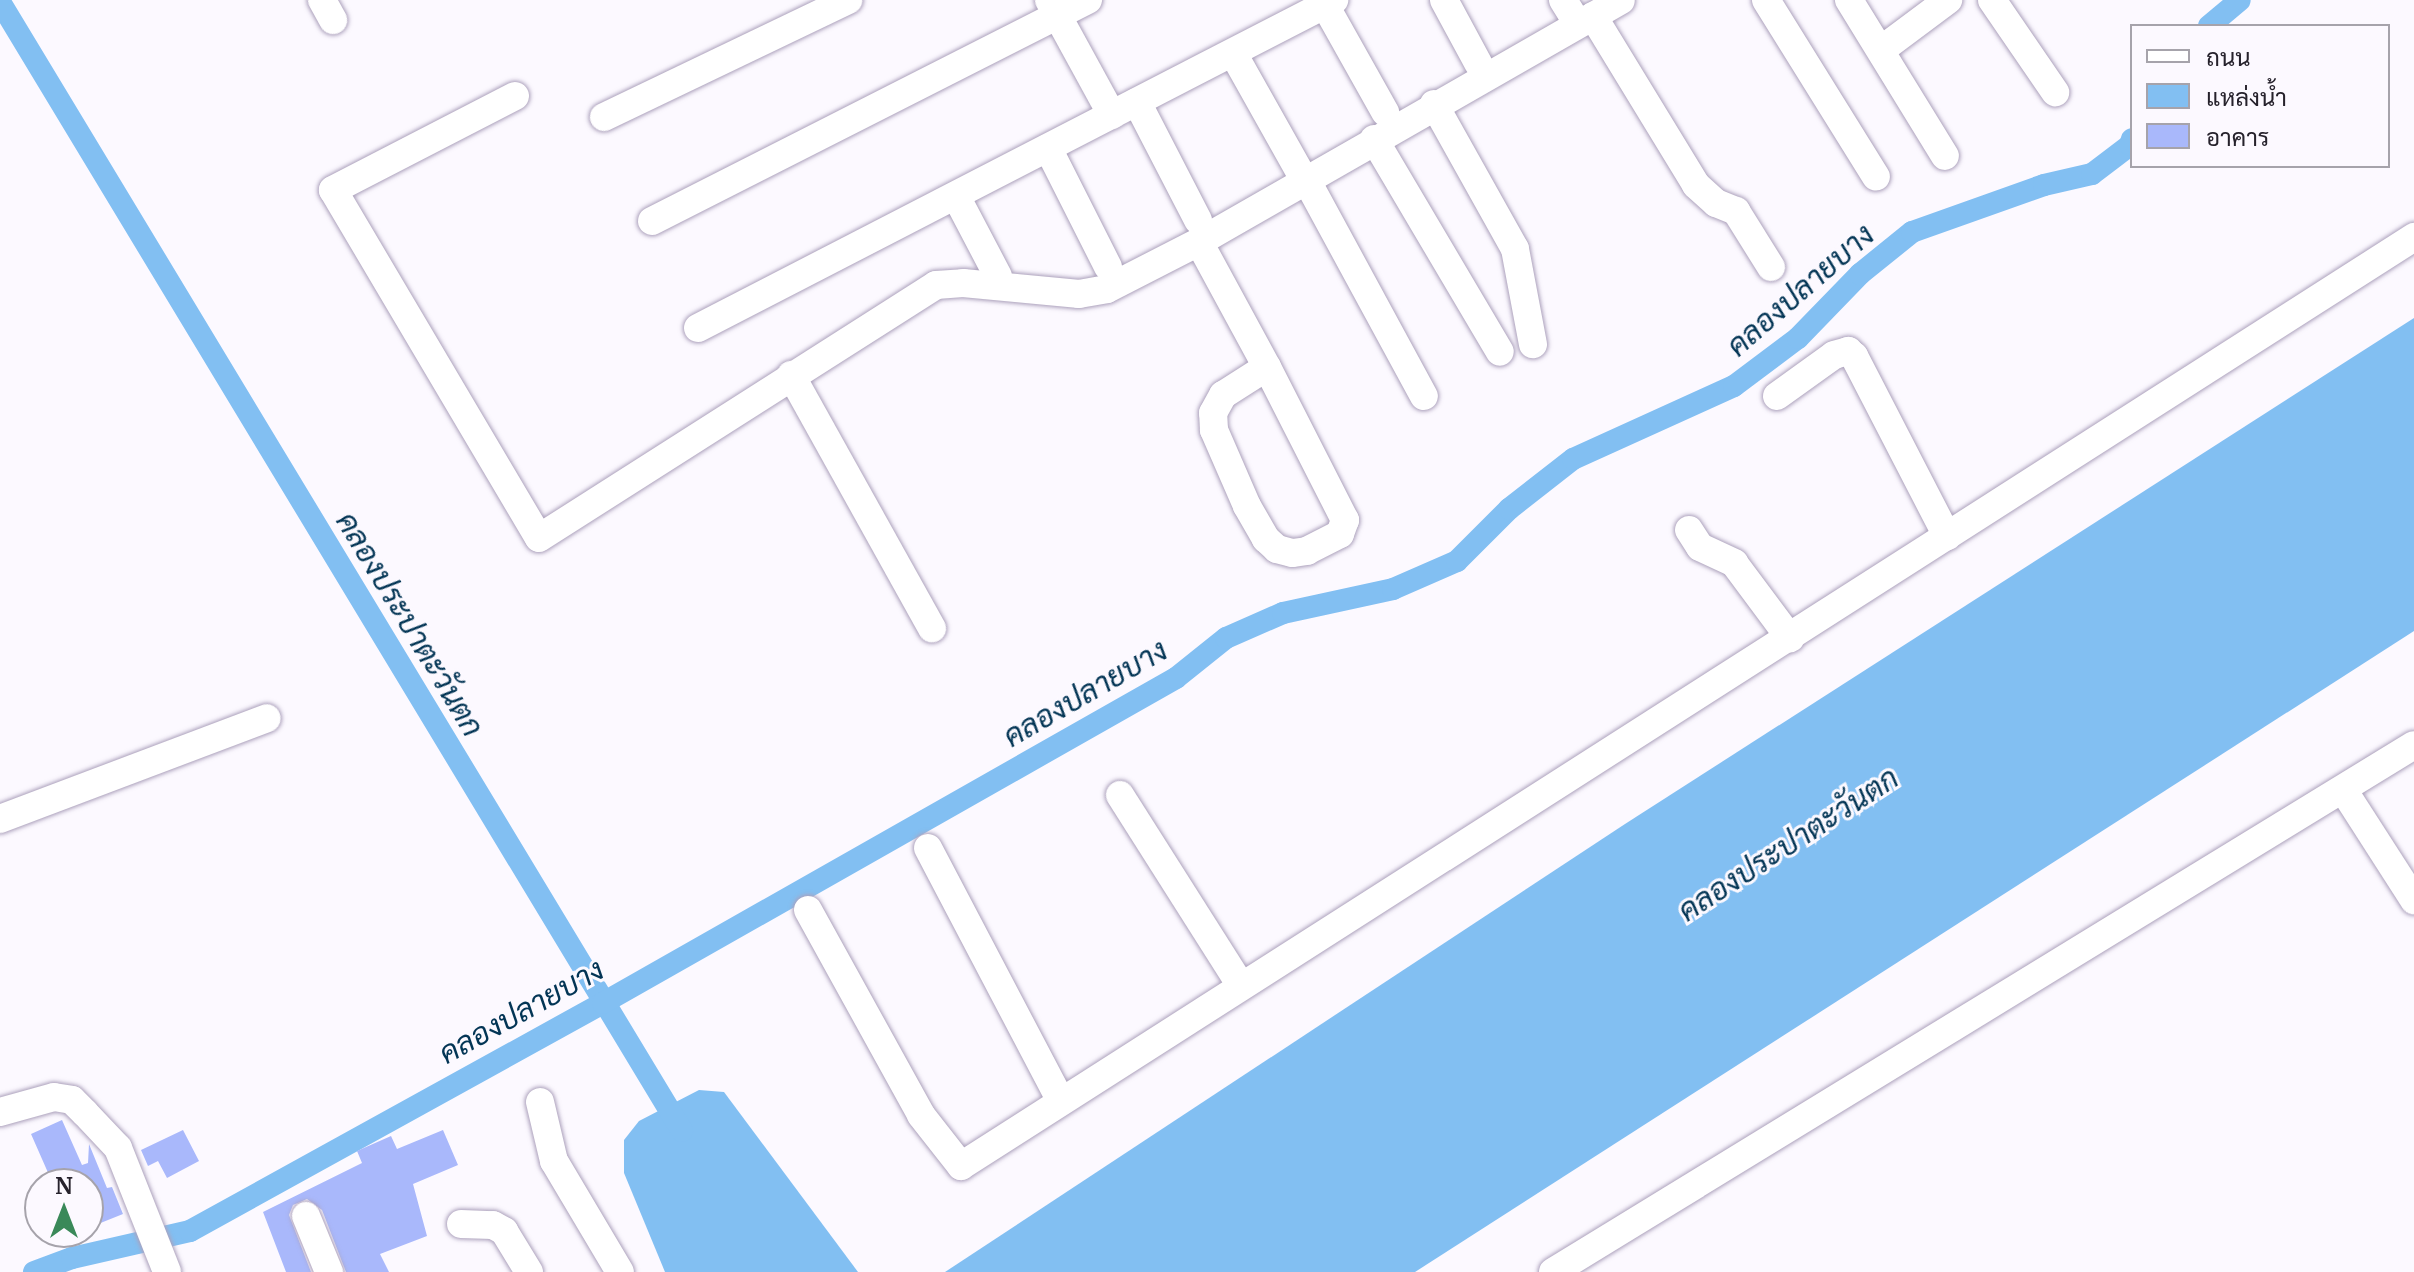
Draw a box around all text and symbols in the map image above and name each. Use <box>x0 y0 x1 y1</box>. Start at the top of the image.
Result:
legend <box>2130 24 2390 168</box>
text: ถนน <box>2206 42 2251 73</box>
text: แหล่งน้ำ <box>2206 82 2287 113</box>
text: อาคาร <box>2206 122 2269 153</box>
water label: คลองปลายบาง <box>1719 216 1881 364</box>
water label: คลองประปาตะวันตก <box>329 505 491 743</box>
water label: คลองปลายบาง <box>997 632 1173 754</box>
water label: คลองประปาตะวันตก <box>1671 759 1905 929</box>
water label: คลองปลายบาง <box>432 951 610 1071</box>
north arrow <box>24 1168 104 1248</box>
text: N <box>55 1172 73 1200</box>

